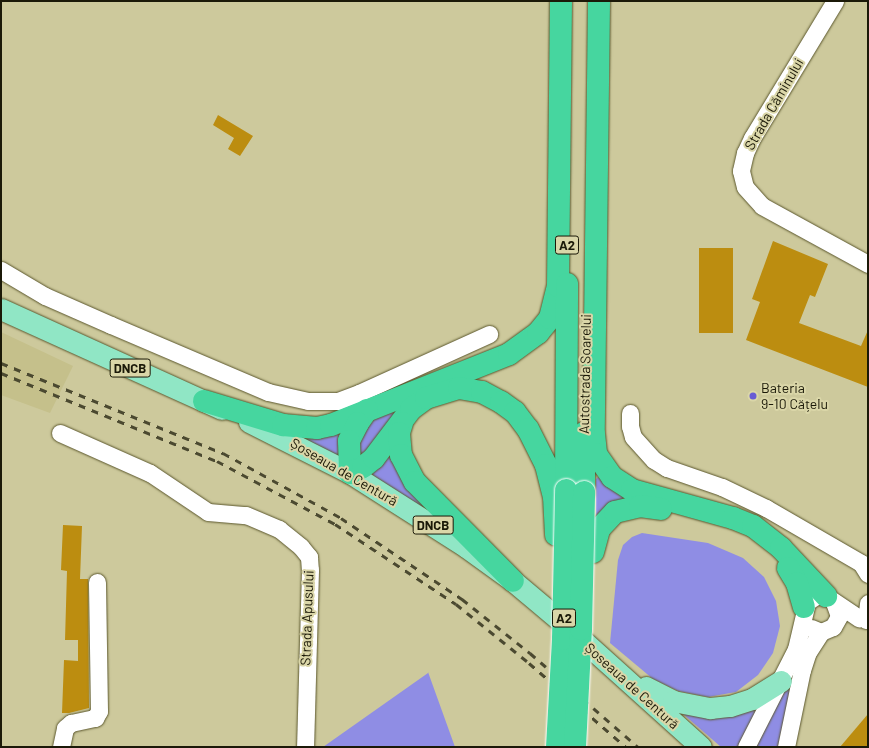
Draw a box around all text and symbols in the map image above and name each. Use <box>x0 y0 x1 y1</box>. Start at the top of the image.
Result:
street label: Strada Căminului <box>741 55 807 153</box>
road number: A2 <box>554 234 580 256</box>
street label: Autostrada Soarelui <box>576 314 594 434</box>
road number: DNCB <box>109 357 151 379</box>
place label: Bateria 9-10 Cățelu <box>761 380 828 412</box>
marker: Bateria 9-10 Cățelu <box>748 391 758 401</box>
street label: Șoseaua de Centură <box>288 435 400 509</box>
road number: DNCB <box>412 514 454 536</box>
street label: Strada Apusului <box>297 570 317 666</box>
road number: A2 <box>551 607 577 629</box>
street label: Șoseaua de Centură <box>582 639 682 733</box>

